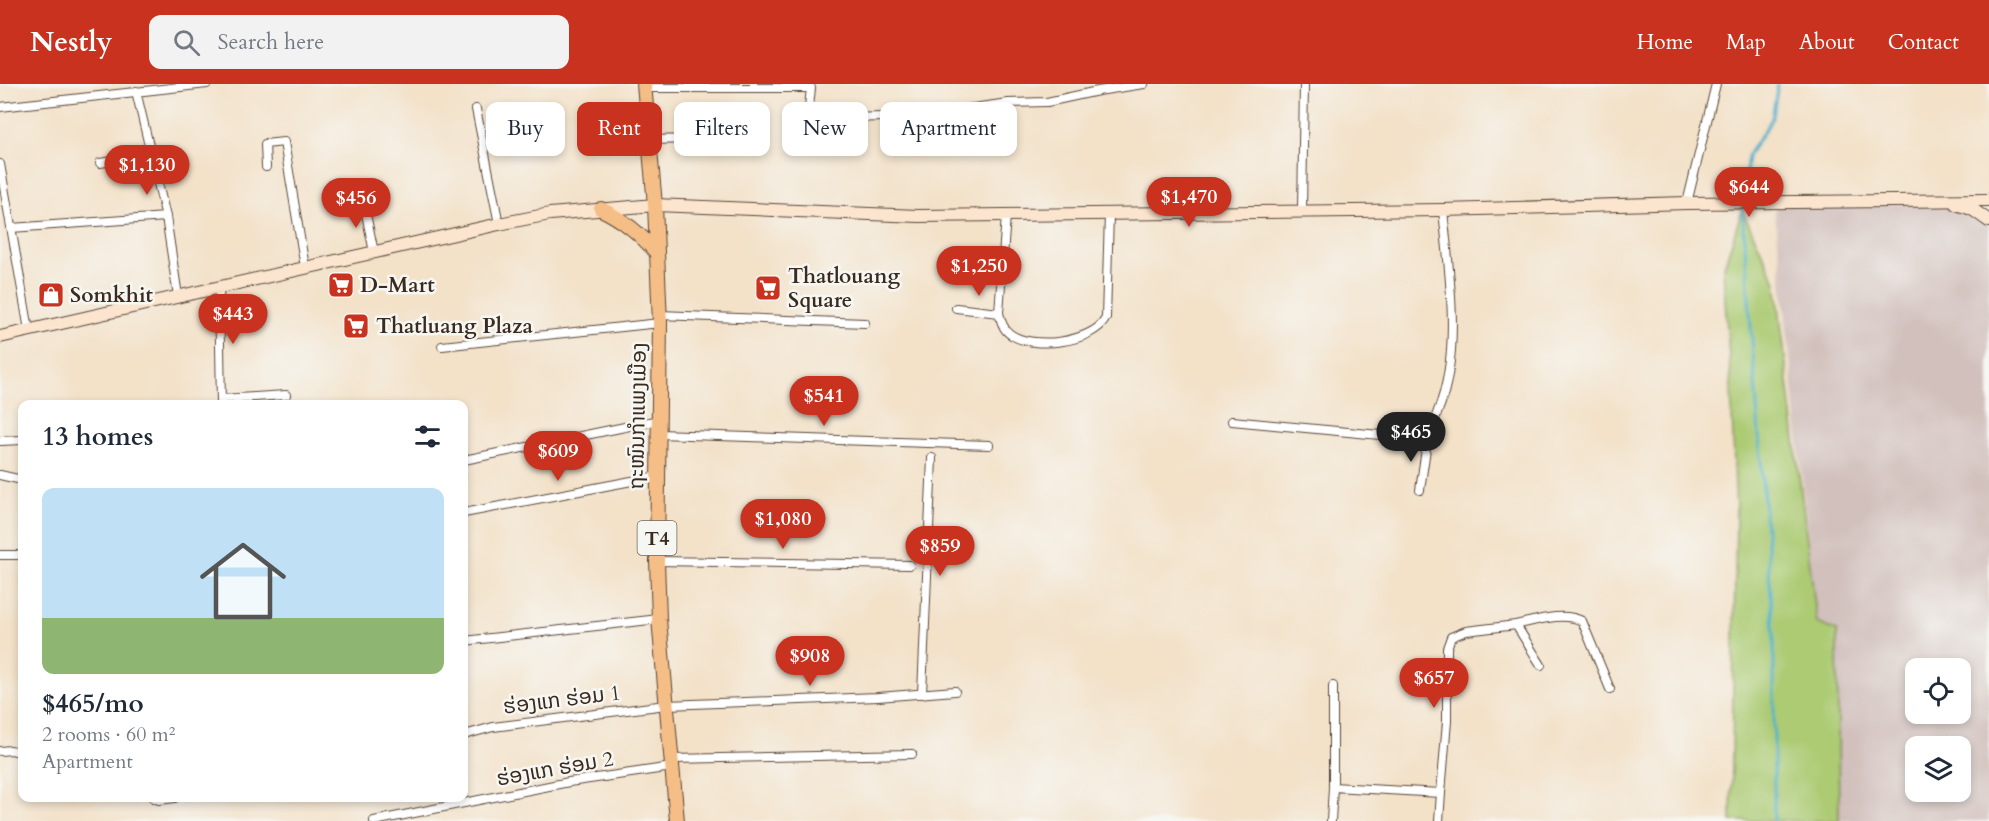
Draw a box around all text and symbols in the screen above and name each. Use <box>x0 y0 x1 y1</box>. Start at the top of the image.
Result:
search box <box>149 15 569 69</box>
text: Nestly <box>30 23 113 61</box>
icon: search <box>170 26 203 59</box>
text: Search here <box>218 27 324 57</box>
text: Home <box>1637 28 1693 57</box>
text: Map <box>1726 28 1766 57</box>
text: About <box>1799 28 1855 57</box>
text: Contact <box>1888 28 1959 57</box>
chip: Buy <box>486 102 565 156</box>
chip: Rent <box>577 102 662 156</box>
chip: Filters <box>674 102 770 156</box>
chip: New <box>782 102 868 156</box>
chip: Apartment <box>880 102 1017 156</box>
pin: $1,130 <box>98 145 196 196</box>
text: $1,130 <box>118 151 176 178</box>
pin: $644 <box>1713 167 1785 218</box>
text: $644 <box>1729 173 1769 200</box>
pin: $1,470 <box>1140 177 1238 228</box>
pin: $456 <box>320 178 392 229</box>
text: $1,470 <box>1160 183 1218 210</box>
text: $456 <box>336 184 376 211</box>
pin: $1,250 <box>930 246 1028 297</box>
text: $1,250 <box>950 252 1008 279</box>
place label: Thatlouang Square <box>788 262 900 315</box>
supermarket icon: D-Mart <box>326 270 356 300</box>
place label: D-Mart <box>360 271 435 300</box>
supermarket icon: Thatlouang Square <box>753 273 783 303</box>
shop icon: Somkhit <box>36 280 66 310</box>
place label: Somkhit <box>70 281 154 310</box>
pin: $443 <box>197 294 269 345</box>
text: $443 <box>213 300 253 327</box>
supermarket icon: Thatluang Plaza <box>341 311 371 341</box>
place label: Thatluang Plaza <box>376 312 533 341</box>
street label: ຖະໜົນກຳແພງເມືອງ <box>622 342 654 490</box>
pin: $541 <box>788 376 860 427</box>
text: $541 <box>804 382 844 409</box>
pin: $465 <box>1375 412 1447 463</box>
text: $465 <box>1391 418 1431 445</box>
text: 13 homes <box>42 419 153 454</box>
icon: filters <box>411 420 444 453</box>
pin: $609 <box>522 431 594 482</box>
text: $609 <box>538 437 578 464</box>
pin: $1,080 <box>734 499 832 550</box>
text: $1,080 <box>754 505 812 532</box>
road number: T4 <box>638 521 676 555</box>
pin: $859 <box>904 526 976 577</box>
icon: home <box>189 527 297 635</box>
text: $859 <box>920 532 960 559</box>
pin: $908 <box>774 636 846 687</box>
text: $908 <box>790 642 830 669</box>
pin: $657 <box>1398 658 1470 709</box>
map controls <box>1905 658 1971 802</box>
button: locate <box>1905 658 1971 724</box>
text: $657 <box>1414 664 1454 691</box>
street label: ຮ່ອງແກ ຮ່ອມ 1 <box>502 678 622 722</box>
text: $465/mo <box>42 686 144 721</box>
text: 2 rooms · 60 m² <box>42 721 175 748</box>
button: layers <box>1905 736 1971 802</box>
street label: ຮ່ອງແກ ຮ່ອມ 2 <box>494 744 616 794</box>
text: Apartment <box>42 748 133 775</box>

